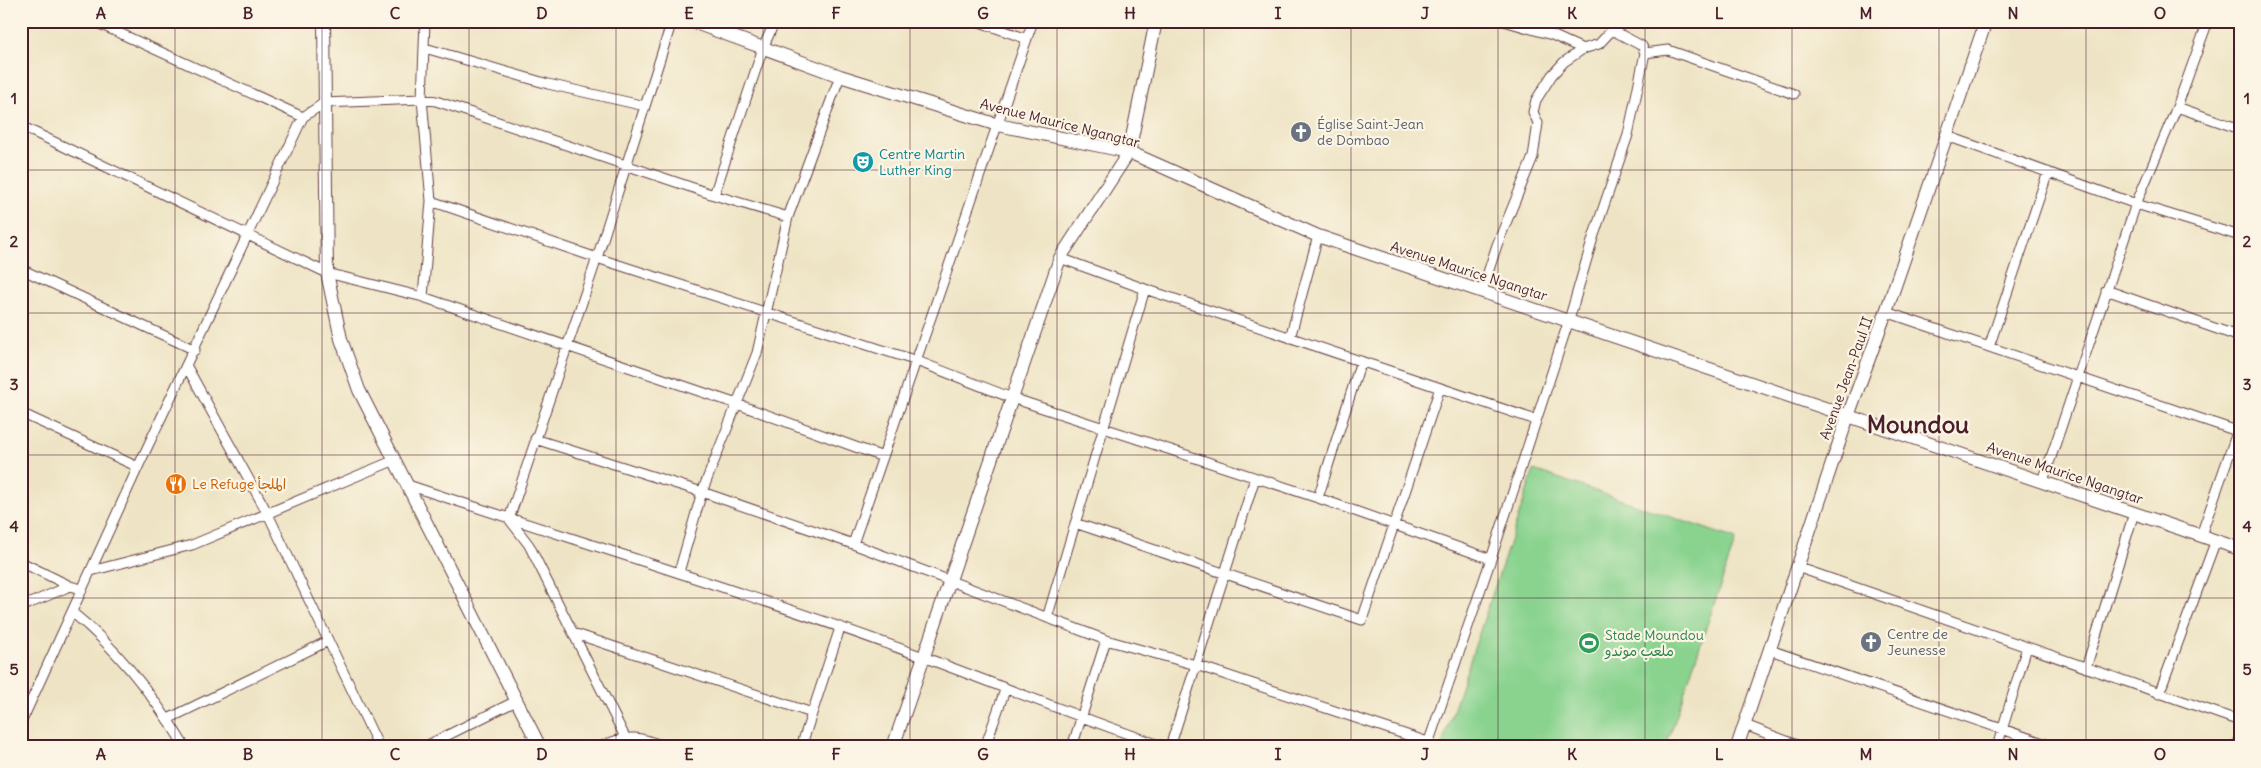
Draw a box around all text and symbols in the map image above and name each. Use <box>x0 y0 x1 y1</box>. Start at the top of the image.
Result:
text: A <box>96 3 106 23</box>
text: B <box>243 3 254 23</box>
text: C <box>390 3 401 23</box>
text: D <box>536 3 548 23</box>
text: E <box>684 3 694 23</box>
text: F <box>831 3 841 23</box>
text: G <box>977 3 989 23</box>
text: H <box>1124 3 1136 23</box>
text: I <box>1275 3 1282 23</box>
text: J <box>1421 3 1430 23</box>
text: K <box>1567 3 1577 23</box>
text: L <box>1715 3 1724 23</box>
text: M <box>1860 3 1873 23</box>
text: N <box>2007 3 2019 23</box>
text: O <box>2154 3 2166 23</box>
text: 1 <box>11 88 17 108</box>
text: 1 <box>2244 88 2250 108</box>
street label: Avenue Maurice Ngangtar <box>978 94 1142 152</box>
place label: Église Saint-Jean de Dombao <box>1317 115 1424 149</box>
church icon: Église Saint-Jean de Dombao <box>1289 120 1313 144</box>
place label: Centre Martin Luther King <box>879 145 965 179</box>
theatre icon: Centre Martin Luther King <box>851 150 875 174</box>
text: 2 <box>10 231 19 251</box>
text: 2 <box>2243 231 2252 251</box>
street label: Avenue Maurice Ngangtar <box>1388 237 1550 305</box>
street label: Avenue Jean-Paul II <box>1815 314 1877 442</box>
text: 3 <box>9 374 19 394</box>
text: 3 <box>2242 374 2252 394</box>
district label: Moundou <box>1867 409 1969 439</box>
street label: Avenue Maurice Ngangtar <box>1985 438 2146 508</box>
restaurant icon: Le Refuge الملجأ <box>164 472 188 496</box>
place label: Le Refuge الملجأ <box>192 475 286 493</box>
text: 4 <box>9 516 19 536</box>
text: 4 <box>2242 516 2252 536</box>
place label: Centre de Jeunesse <box>1887 625 1948 659</box>
place label: Stade Moundou ملعب موندو <box>1604 626 1704 660</box>
church icon: Centre de Jeunesse <box>1859 630 1883 654</box>
sports icon: Stade Moundou ملعب موندو <box>1577 631 1601 655</box>
text: 5 <box>9 659 19 679</box>
text: 5 <box>2242 659 2252 679</box>
text: A <box>96 744 106 764</box>
text: B <box>243 744 254 764</box>
text: C <box>390 744 401 764</box>
text: D <box>536 744 548 764</box>
text: E <box>684 744 694 764</box>
text: F <box>831 744 841 764</box>
text: G <box>977 744 989 764</box>
text: H <box>1124 744 1136 764</box>
text: I <box>1275 744 1282 764</box>
text: J <box>1421 744 1430 764</box>
text: K <box>1567 744 1577 764</box>
text: L <box>1715 744 1724 764</box>
text: M <box>1860 744 1873 764</box>
text: N <box>2007 744 2019 764</box>
text: O <box>2154 744 2166 764</box>

